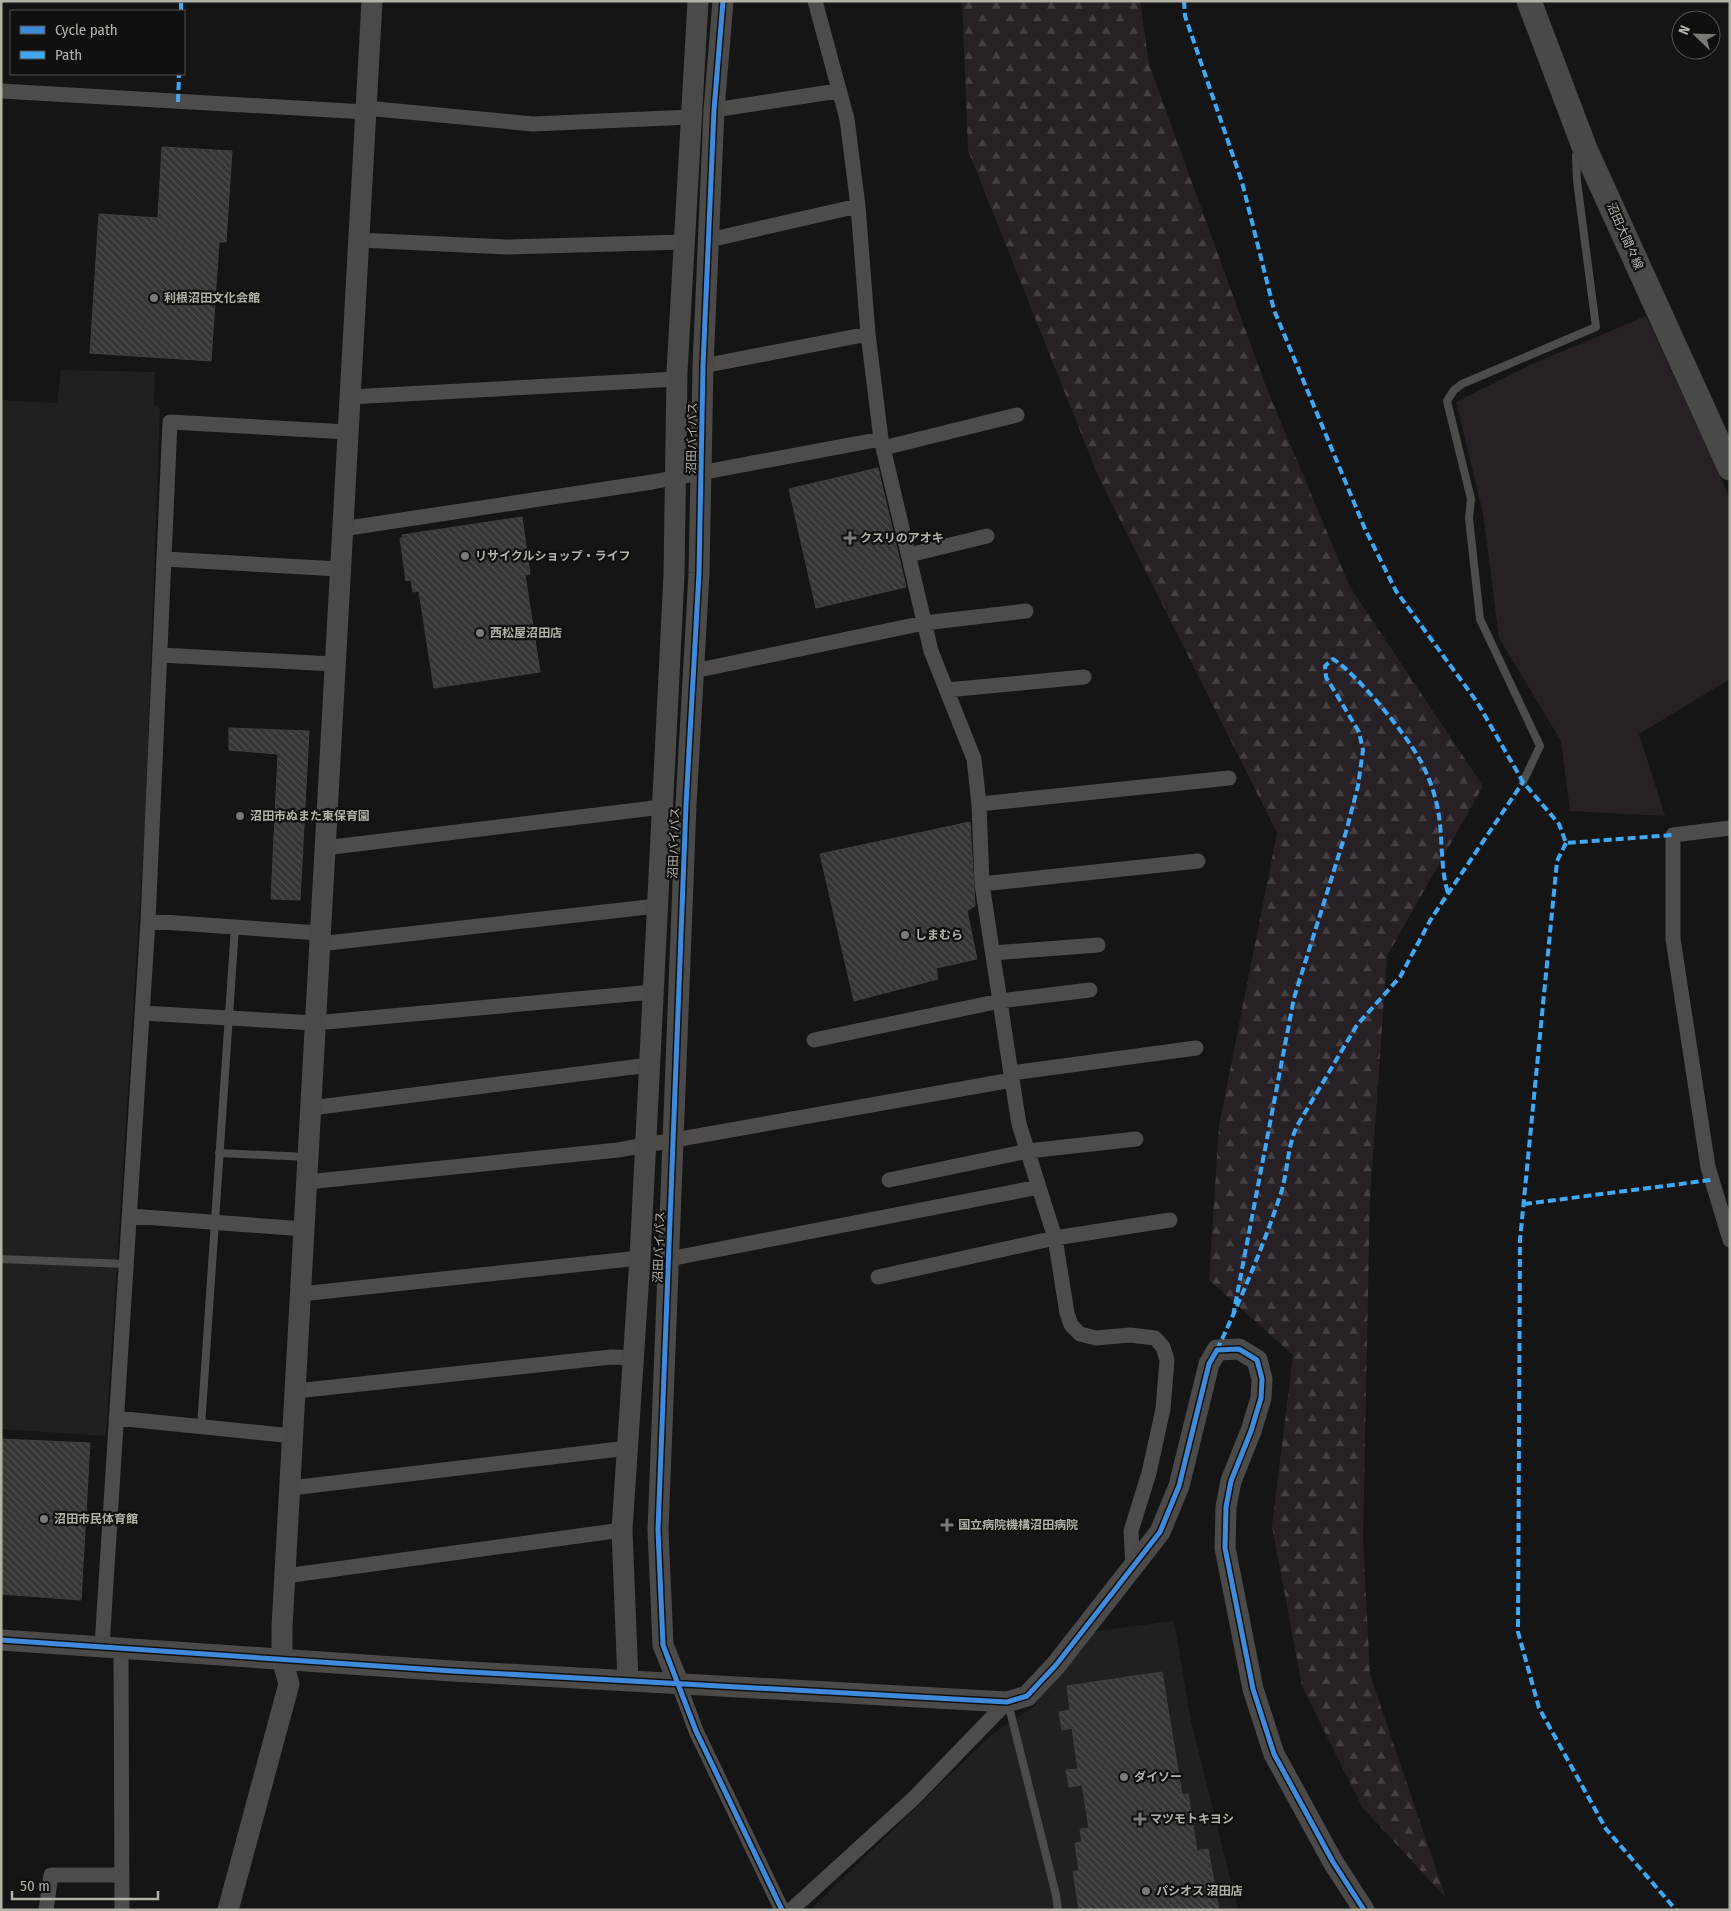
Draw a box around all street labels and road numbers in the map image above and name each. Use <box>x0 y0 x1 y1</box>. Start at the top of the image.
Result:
street label: 沼田大間々線 <box>1604 200 1646 272</box>
street label: 沼田バイパス <box>684 402 700 474</box>
street label: 沼田バイパス <box>666 807 682 879</box>
street label: 沼田バイパス <box>651 1211 667 1283</box>

